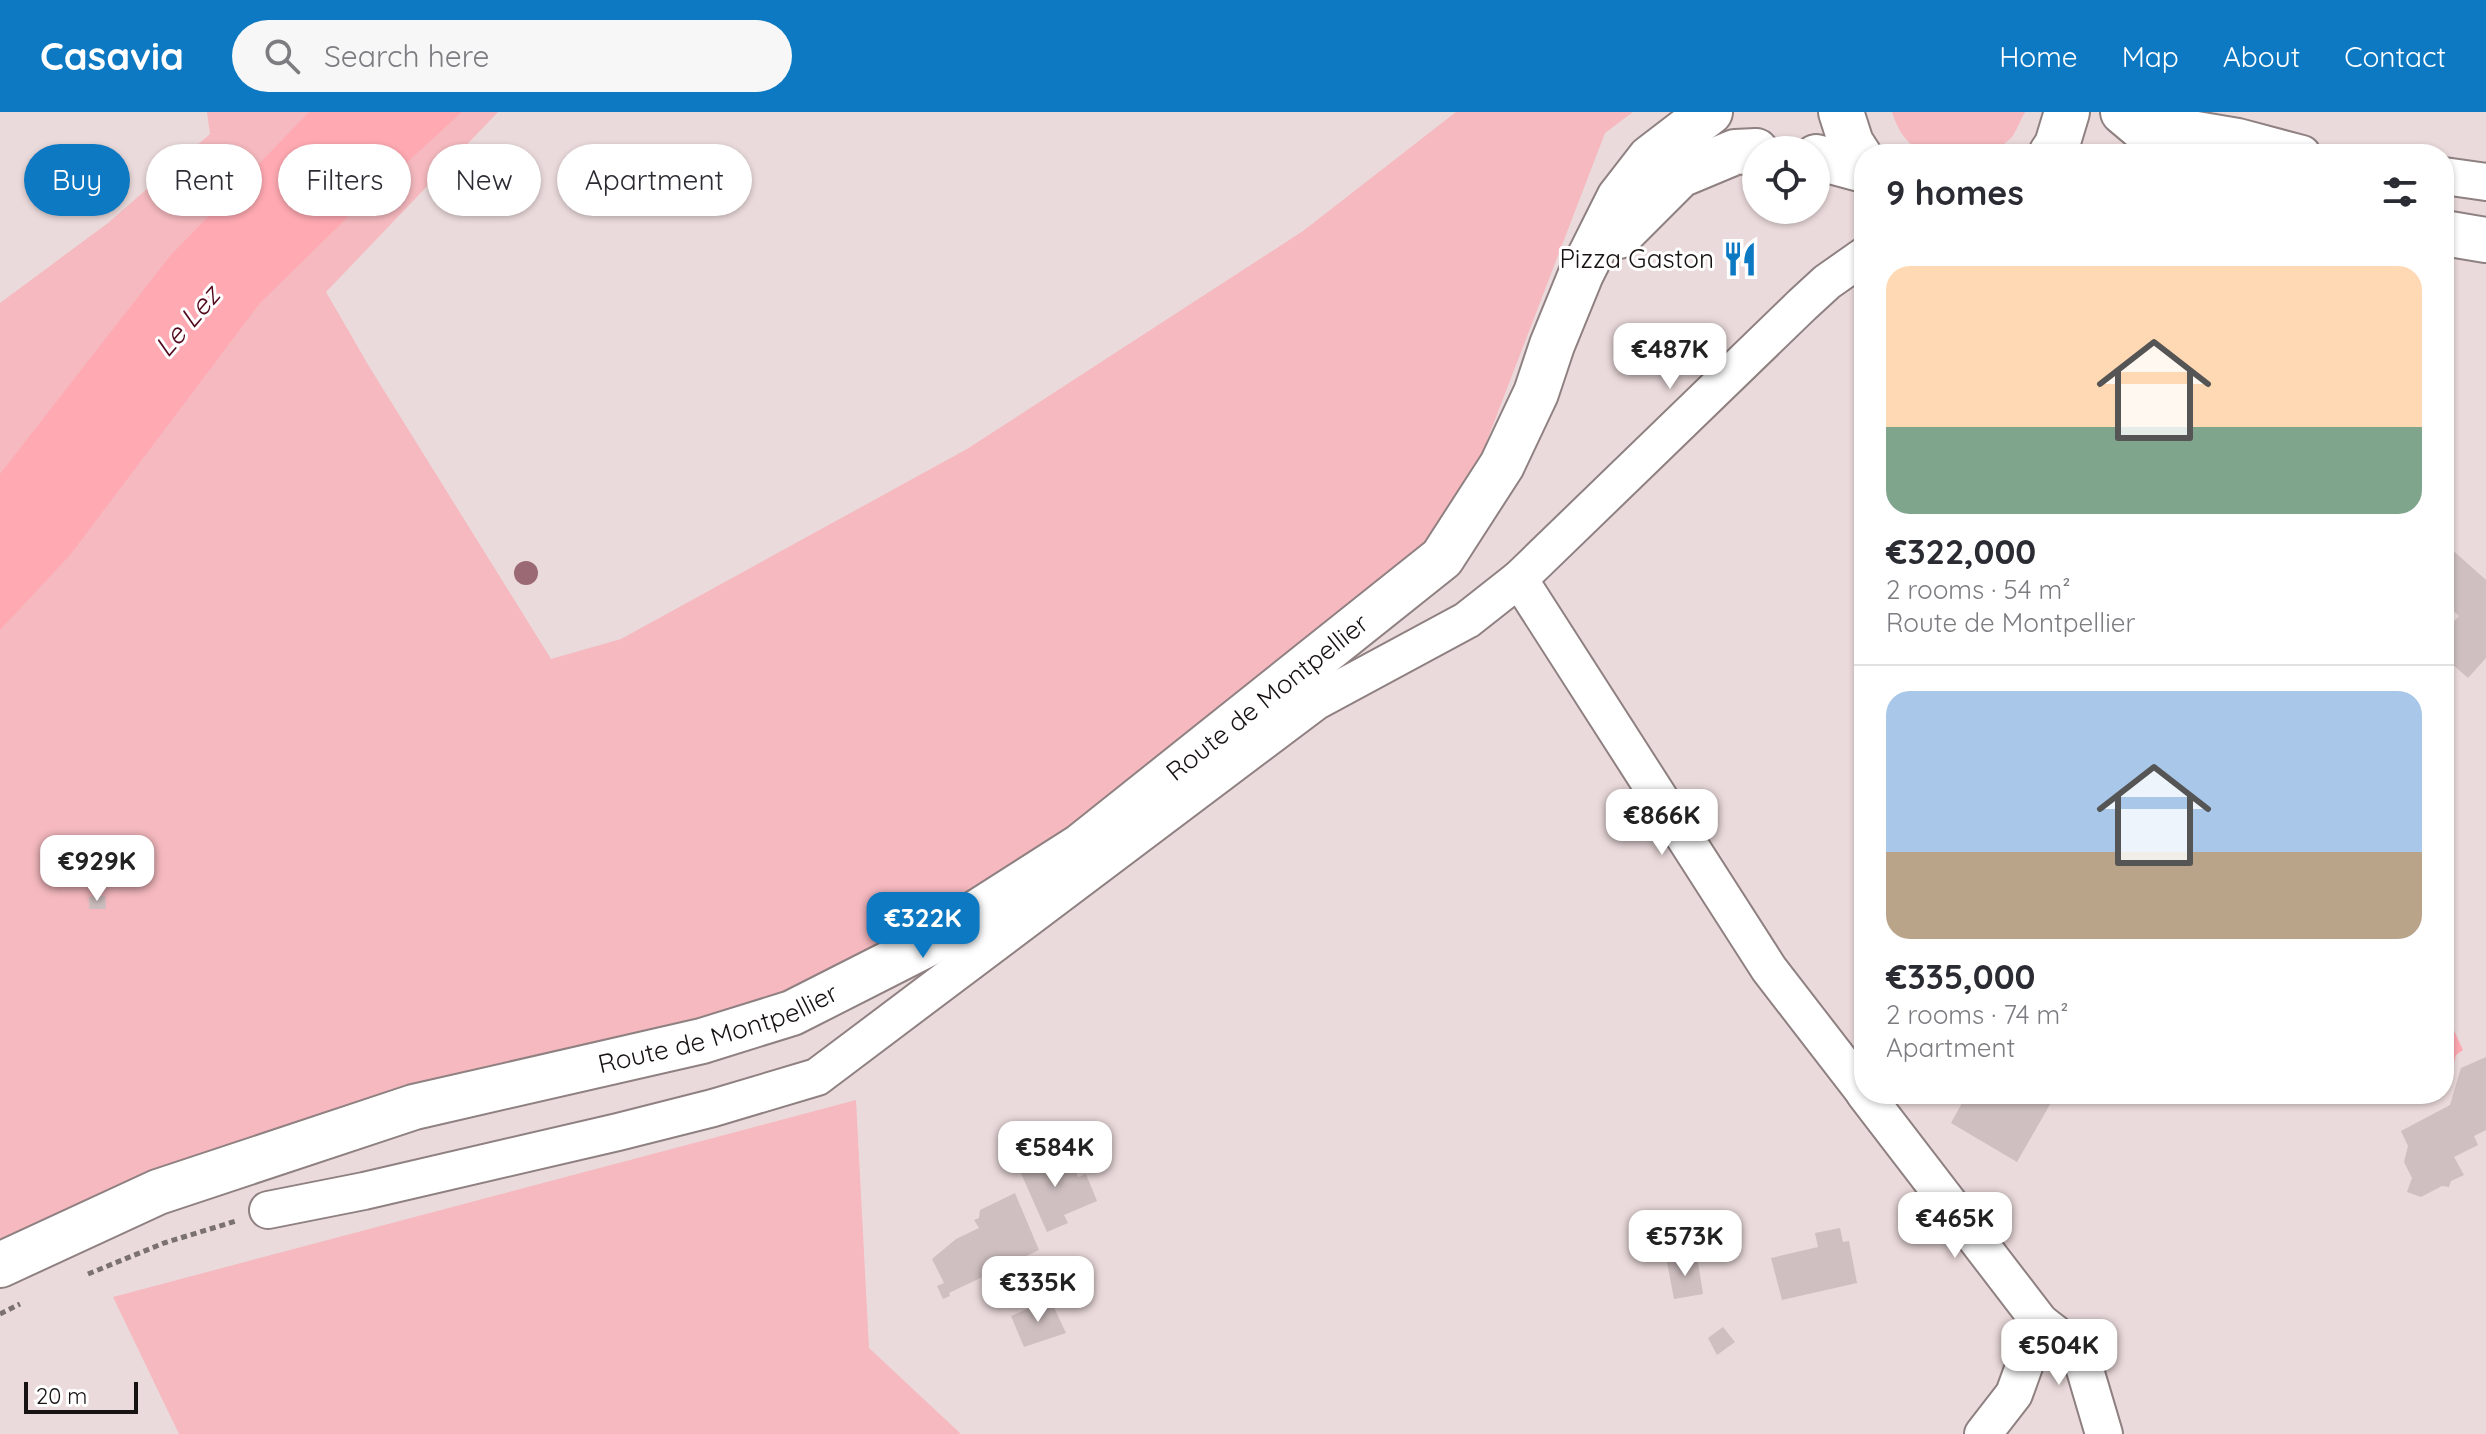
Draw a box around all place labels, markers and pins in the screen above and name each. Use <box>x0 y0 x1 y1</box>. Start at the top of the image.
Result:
restaurant icon: Pizza Gaston <box>1721 240 1759 278</box>
place label: Pizza Gaston <box>1559 242 1714 275</box>
pin: €487K <box>1614 323 1726 391</box>
pin: €866K <box>1606 789 1718 857</box>
pin: €929K <box>41 835 153 903</box>
pin: €322K <box>867 892 979 960</box>
pin: €584K <box>999 1121 1111 1189</box>
pin: €465K <box>1899 1192 2011 1260</box>
pin: €573K <box>1629 1210 1741 1278</box>
pin: €335K <box>982 1256 1094 1324</box>
pin: €504K <box>2003 1319 2115 1387</box>

